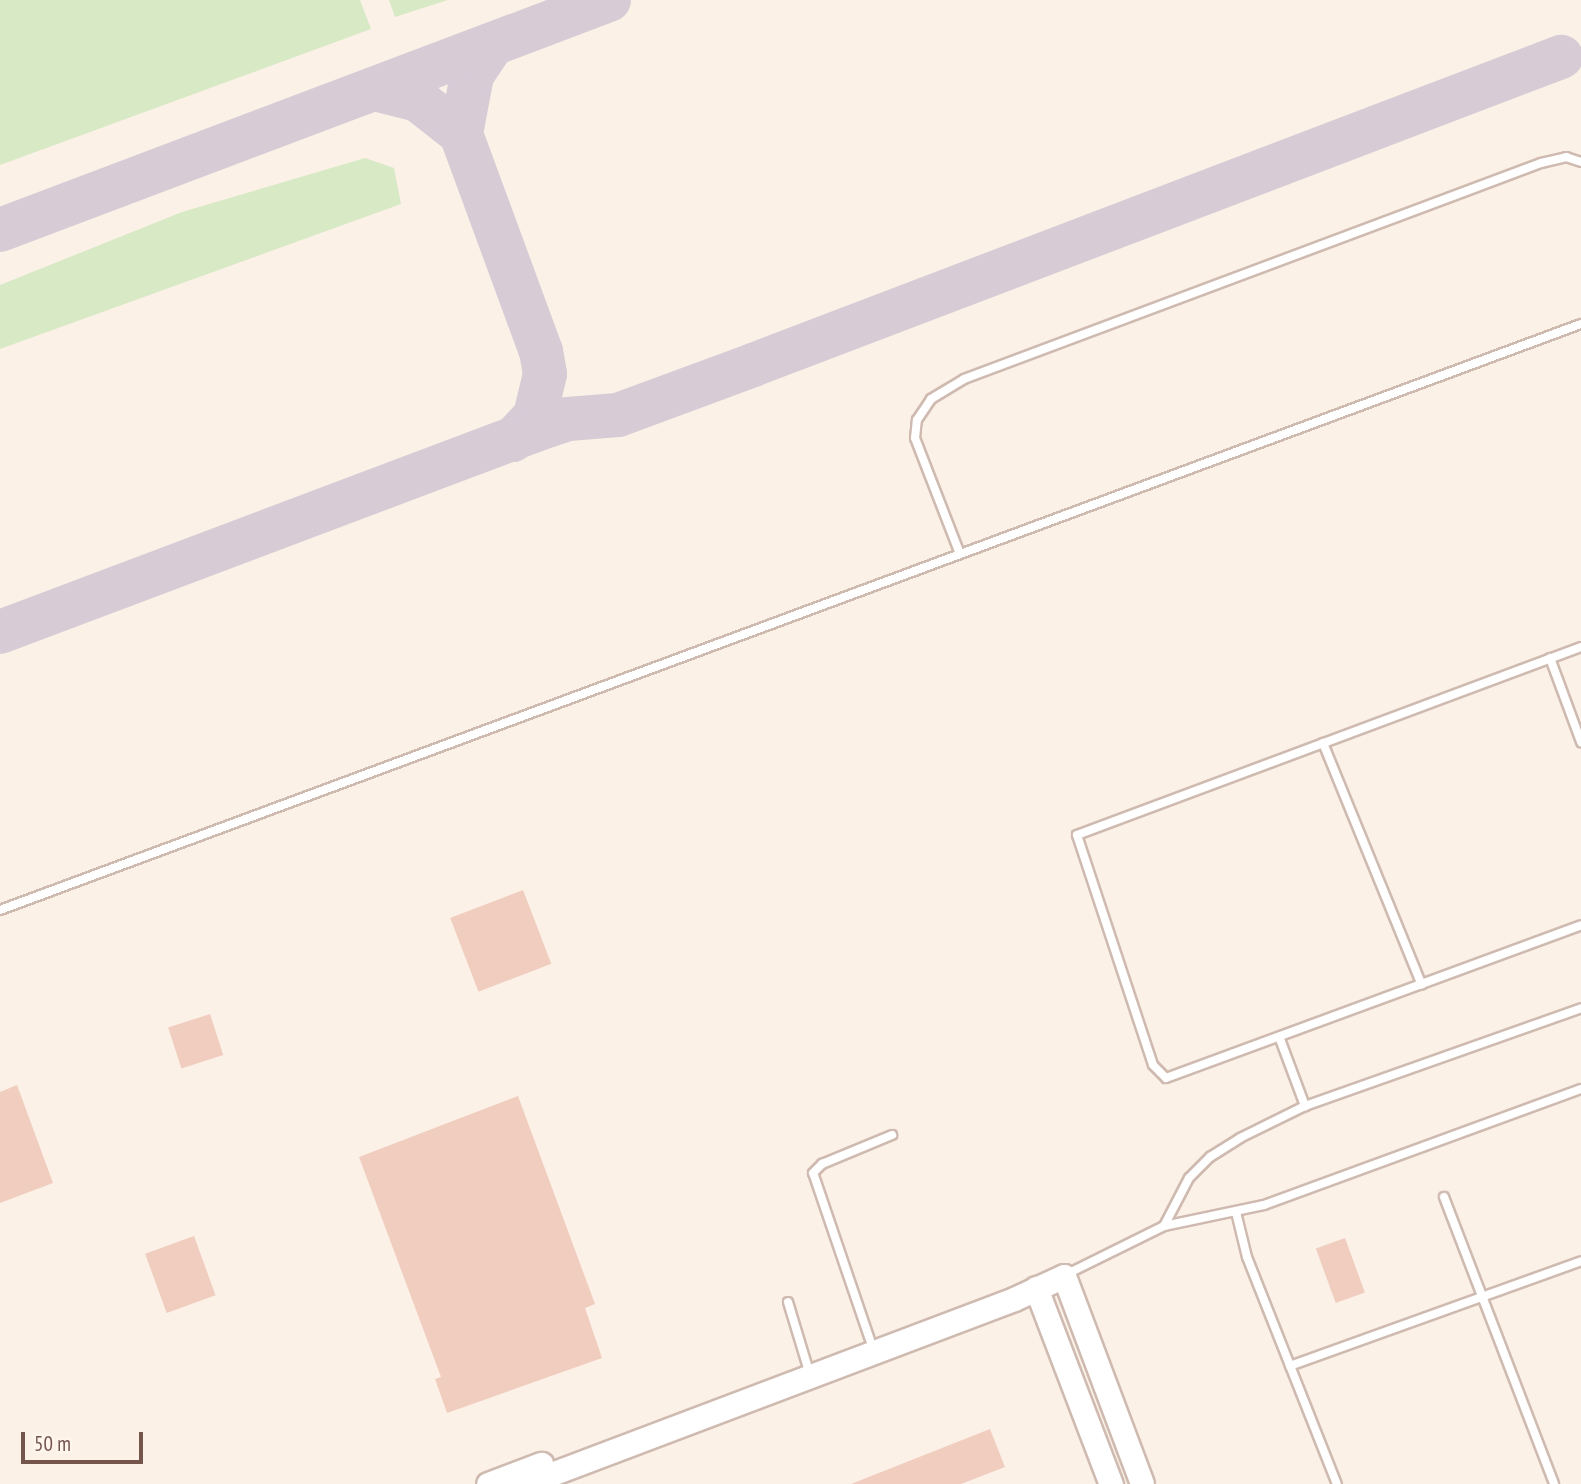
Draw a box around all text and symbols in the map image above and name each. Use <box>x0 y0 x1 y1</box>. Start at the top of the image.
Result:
scale bar <box>24 1418 147 1462</box>
text: 50 m <box>34 1430 71 1457</box>

